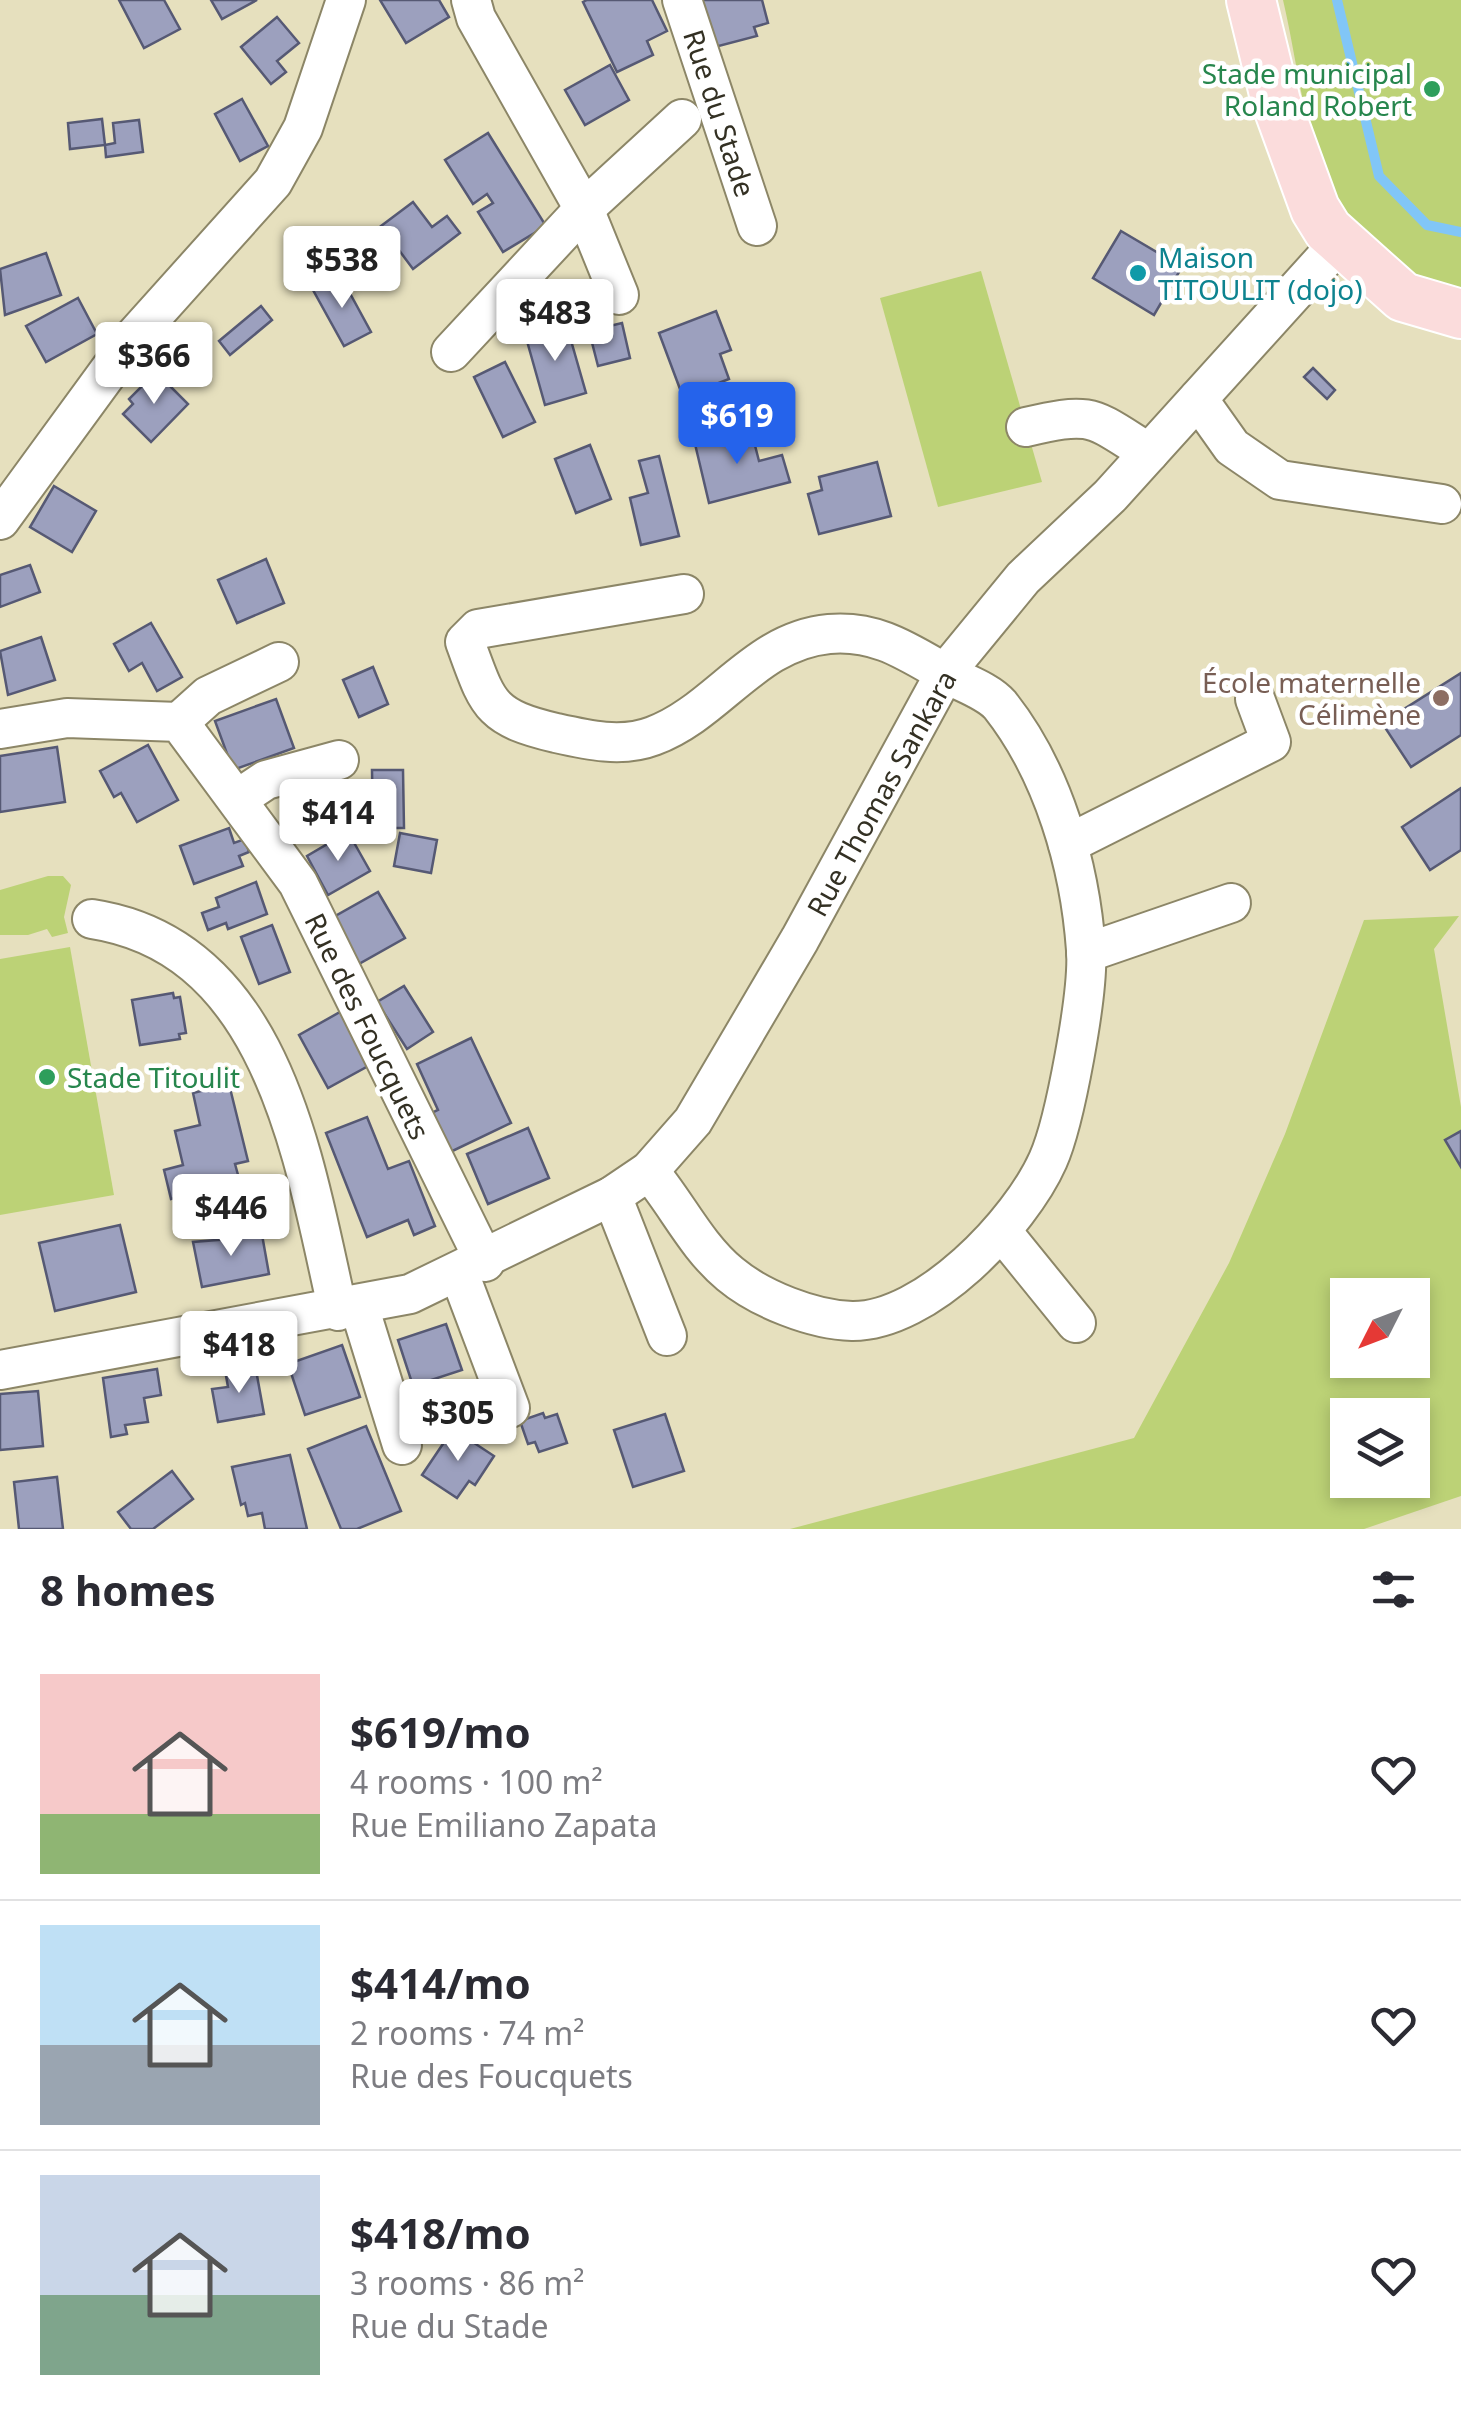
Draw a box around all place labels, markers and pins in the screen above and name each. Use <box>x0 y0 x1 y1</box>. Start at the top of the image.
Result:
place label: Stade municipal Roland Robert <box>1202 54 1412 124</box>
marker: Stade municipal Roland Robert <box>1421 78 1443 100</box>
pin: $538 <box>283 226 401 311</box>
place label: Maison TITOULIT (dojo) <box>1158 238 1363 308</box>
marker: Maison TITOULIT (dojo) <box>1127 262 1149 284</box>
pin: $483 <box>496 279 614 364</box>
pin: $366 <box>95 322 213 407</box>
pin: $619 <box>678 382 796 467</box>
place label: École maternelle Célimène <box>1202 663 1421 733</box>
marker: École maternelle Célimène <box>1430 687 1452 709</box>
pin: $414 <box>279 779 397 864</box>
place label: Stade Titoulit <box>67 1058 240 1096</box>
marker: Stade Titoulit <box>36 1066 58 1088</box>
pin: $446 <box>172 1174 290 1259</box>
pin: $418 <box>180 1311 298 1396</box>
pin: $305 <box>399 1379 517 1464</box>

